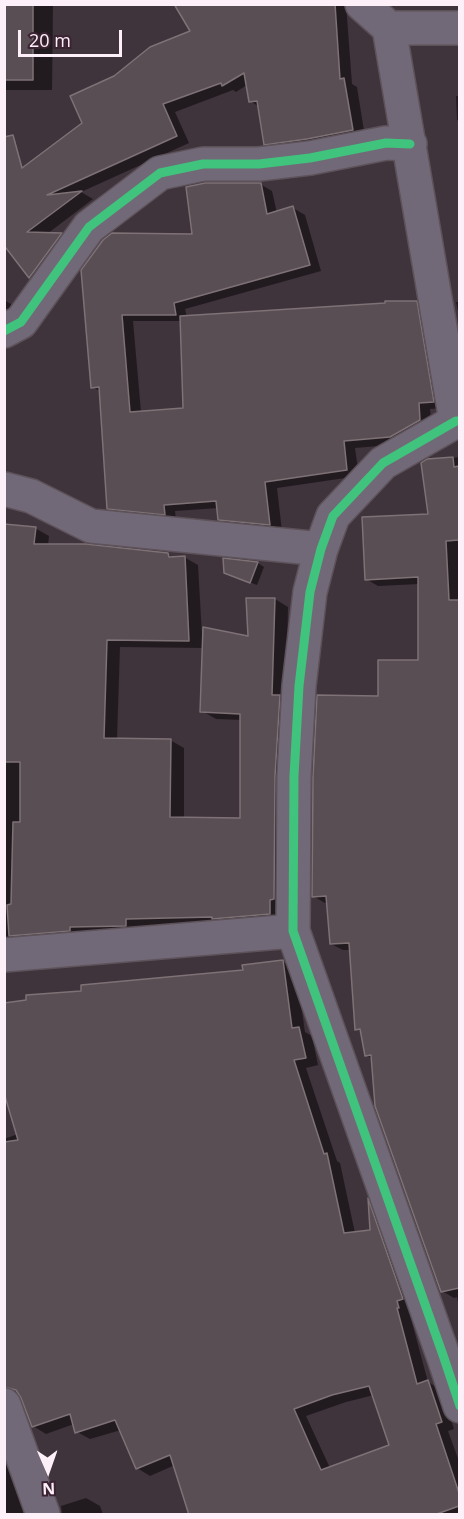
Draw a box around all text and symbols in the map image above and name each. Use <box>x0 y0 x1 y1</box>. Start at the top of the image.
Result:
scale bar <box>21 18 124 56</box>
text: 20 m <box>29 28 71 52</box>
north arrow <box>18 1441 78 1501</box>
text: N <box>42 1478 56 1500</box>

